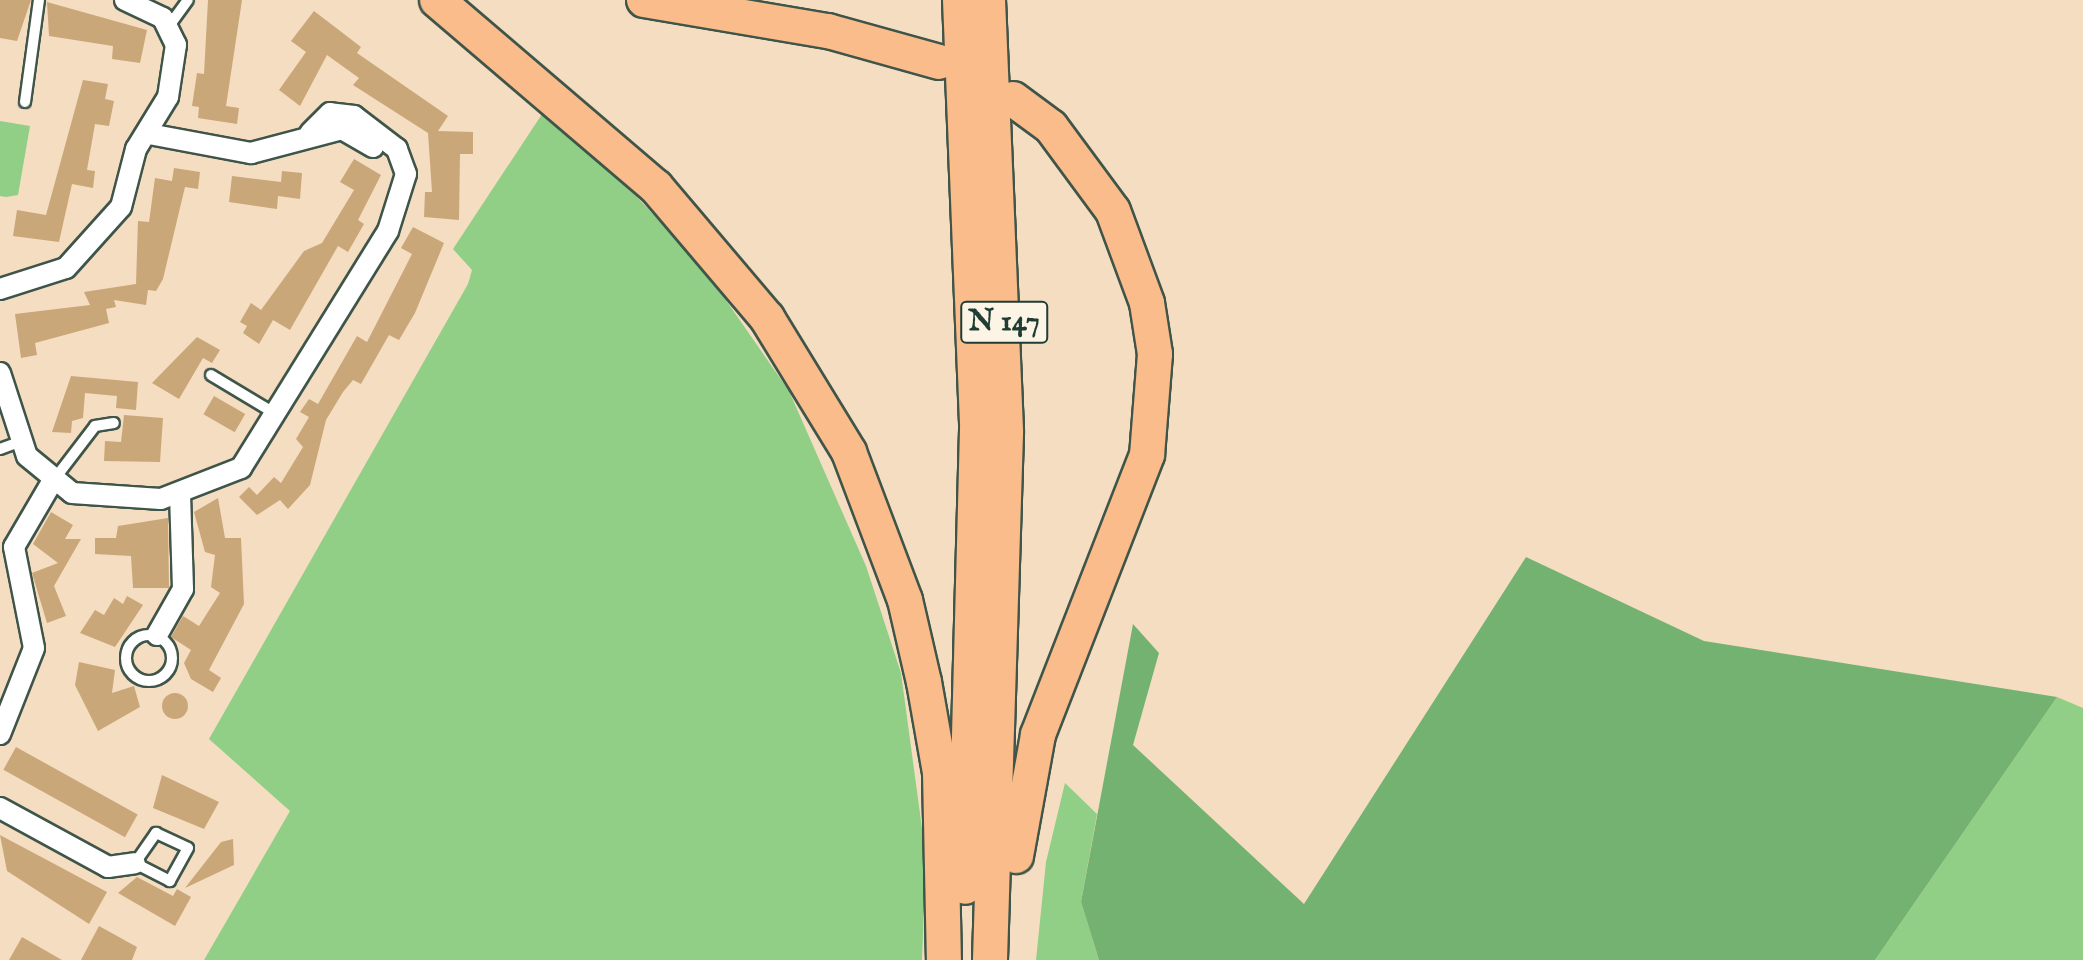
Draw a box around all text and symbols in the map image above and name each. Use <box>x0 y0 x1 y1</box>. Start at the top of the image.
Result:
road number: N 147 <box>960 296 1048 348</box>

